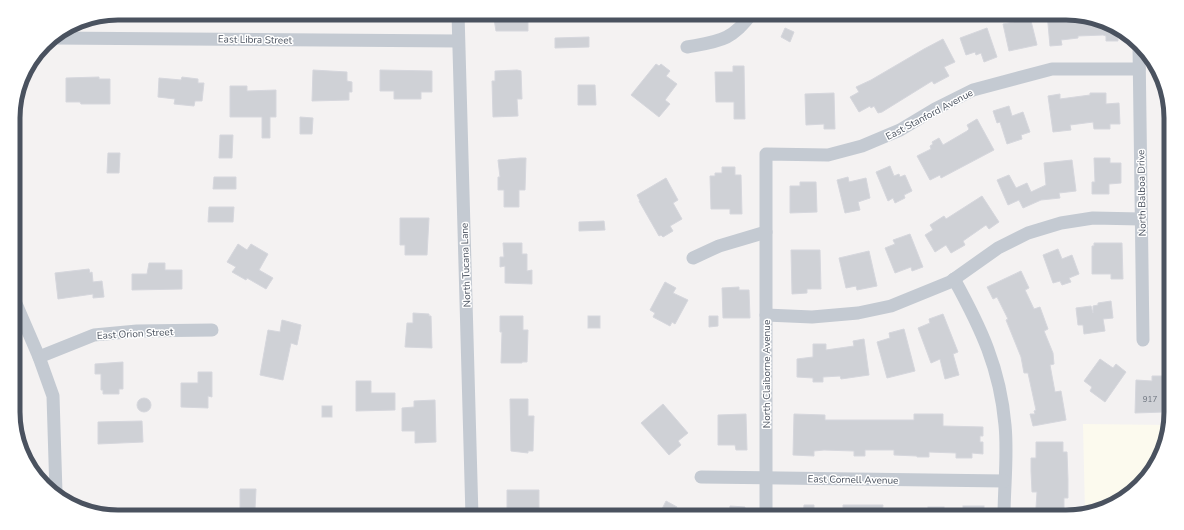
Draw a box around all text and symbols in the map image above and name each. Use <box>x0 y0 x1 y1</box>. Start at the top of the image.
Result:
street label: East Libra Street <box>218 32 293 48</box>
street label: East Stanford Avenue <box>883 86 976 144</box>
street label: North Balboa Drive <box>1134 150 1150 236</box>
street label: North Tucana Lane <box>458 222 474 308</box>
street label: North Claiborne Avenue <box>760 320 774 428</box>
street label: East Orion Street <box>96 325 174 343</box>
house number: 917 <box>1143 394 1157 405</box>
street label: East Cornell Avenue <box>807 472 899 488</box>

